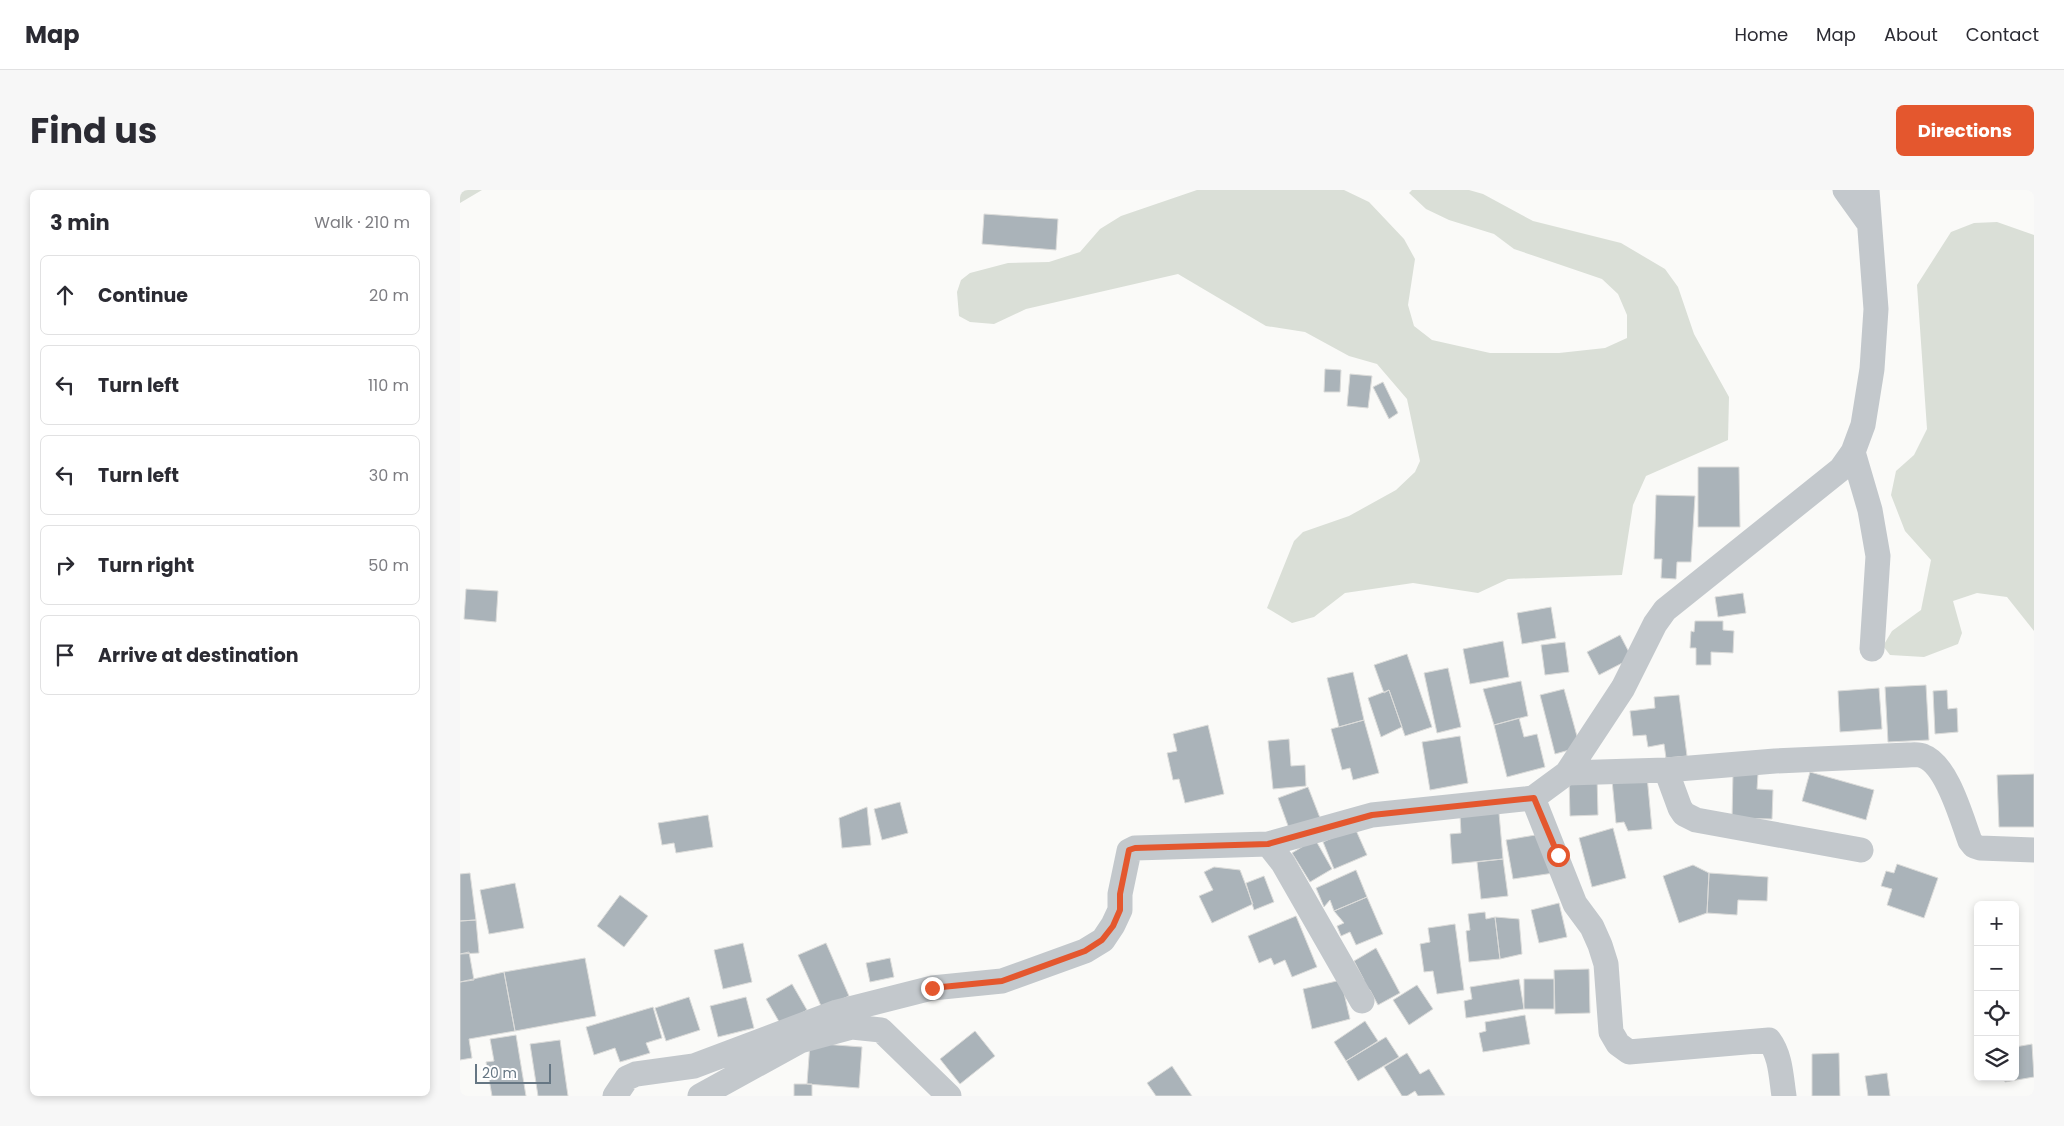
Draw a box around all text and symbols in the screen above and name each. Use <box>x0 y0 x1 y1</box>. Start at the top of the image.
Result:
text: Map <box>25 18 80 51</box>
text: Home <box>1734 22 1788 47</box>
text: Map <box>1816 22 1856 47</box>
text: About <box>1884 22 1938 47</box>
text: Contact <box>1966 22 2039 47</box>
button: Directions <box>1896 105 2034 156</box>
text: Find us <box>30 106 157 155</box>
text: 3 min <box>50 208 110 237</box>
text: Walk · 210 m <box>314 211 410 234</box>
icon: ahead <box>51 281 79 309</box>
text: Continue <box>98 282 188 309</box>
text: 20 m <box>369 284 409 307</box>
icon: left <box>51 371 79 399</box>
text: Turn left <box>98 372 179 399</box>
text: 110 m <box>368 374 409 397</box>
icon: left <box>51 461 79 489</box>
text: Turn left <box>98 462 179 489</box>
text: 30 m <box>369 464 409 487</box>
icon: right <box>51 551 79 579</box>
text: Turn right <box>98 552 194 579</box>
text: 50 m <box>368 554 409 577</box>
icon: arrive <box>51 641 79 669</box>
text: Arrive at destination <box>98 642 299 669</box>
route start <box>1547 844 1570 867</box>
map controls <box>1974 901 2019 1081</box>
button: + <box>1974 901 2019 946</box>
button: − <box>1974 946 2019 991</box>
route end <box>921 977 944 1000</box>
button: locate <box>1974 991 2019 1036</box>
button: layers <box>1974 1036 2019 1081</box>
scale bar <box>475 1061 551 1084</box>
text: 20 m <box>482 1063 517 1083</box>

